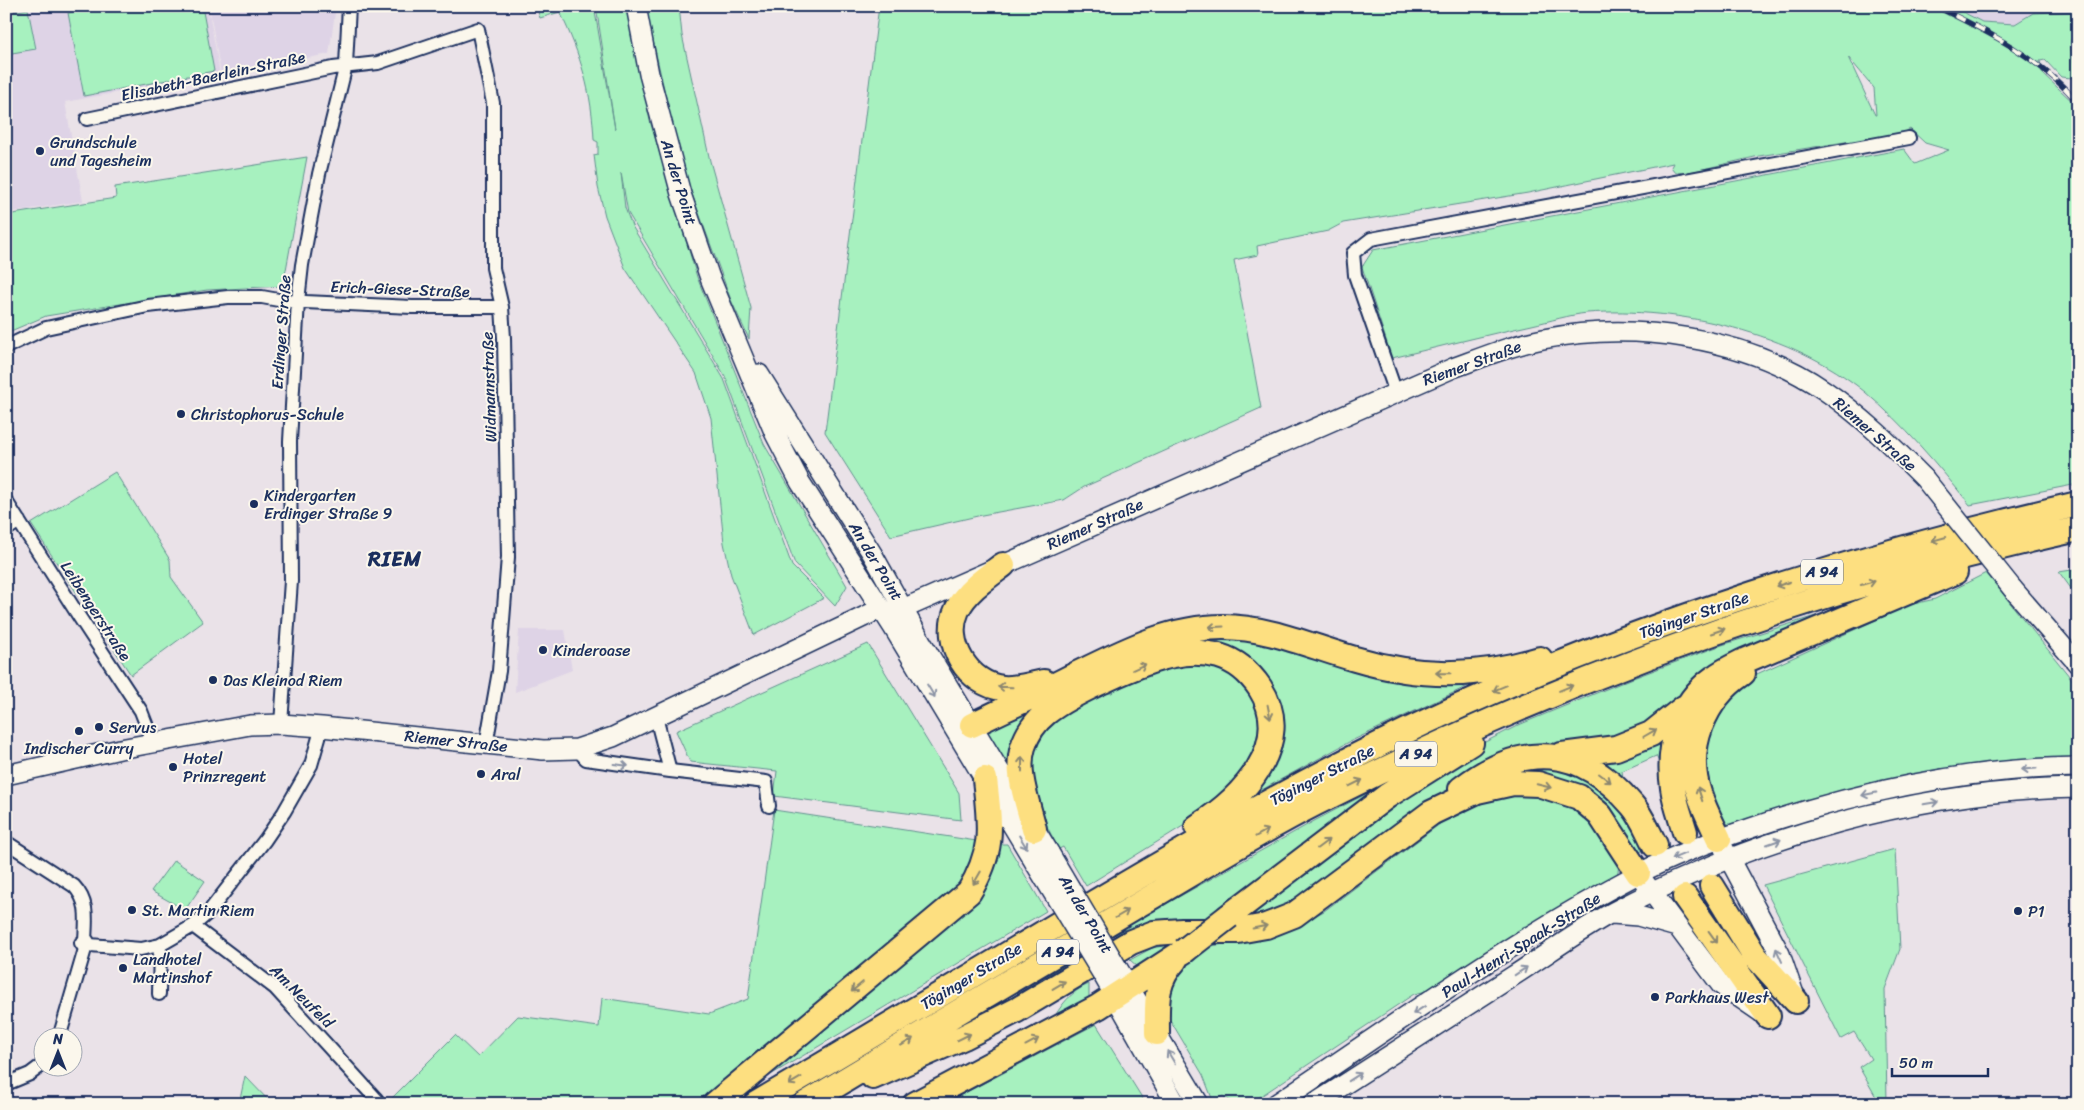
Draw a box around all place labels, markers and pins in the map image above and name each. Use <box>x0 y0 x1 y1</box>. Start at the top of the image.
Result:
place label: Grundschule und Tagesheim <box>50 128 152 175</box>
marker: Grundschule und Tagesheim <box>34 145 46 157</box>
place label: Christophorus-Schule <box>191 400 344 429</box>
marker: Christophorus-Schule <box>175 408 187 420</box>
place label: Kindergarten Erdinger Straße 9 <box>264 481 393 528</box>
marker: Kindergarten Erdinger Straße 9 <box>248 498 260 510</box>
place label: Kinderoase <box>553 636 631 665</box>
marker: Kinderoase <box>537 644 549 656</box>
place label: Das Kleinod Riem <box>223 666 343 695</box>
marker: Das Kleinod Riem <box>207 674 219 686</box>
place label: Servus <box>109 713 157 742</box>
marker: Servus <box>93 721 105 733</box>
marker: Indischer Curry <box>73 725 85 737</box>
place label: Indischer Curry <box>23 734 135 763</box>
place label: Hotel Prinzregent <box>183 744 266 791</box>
place label: Aral <box>490 760 521 789</box>
marker: Hotel Prinzregent <box>167 761 179 773</box>
marker: Aral <box>475 768 487 780</box>
place label: St. Martin Riem <box>142 896 255 925</box>
place label: P1 <box>2028 897 2045 926</box>
marker: St. Martin Riem <box>126 904 138 916</box>
marker: P1 <box>2012 905 2024 917</box>
place label: Landhotel Martinshof <box>133 945 213 992</box>
marker: Landhotel Martinshof <box>117 962 129 974</box>
place label: Parkhaus West <box>1665 983 1769 1012</box>
marker: Parkhaus West <box>1649 991 1661 1003</box>

